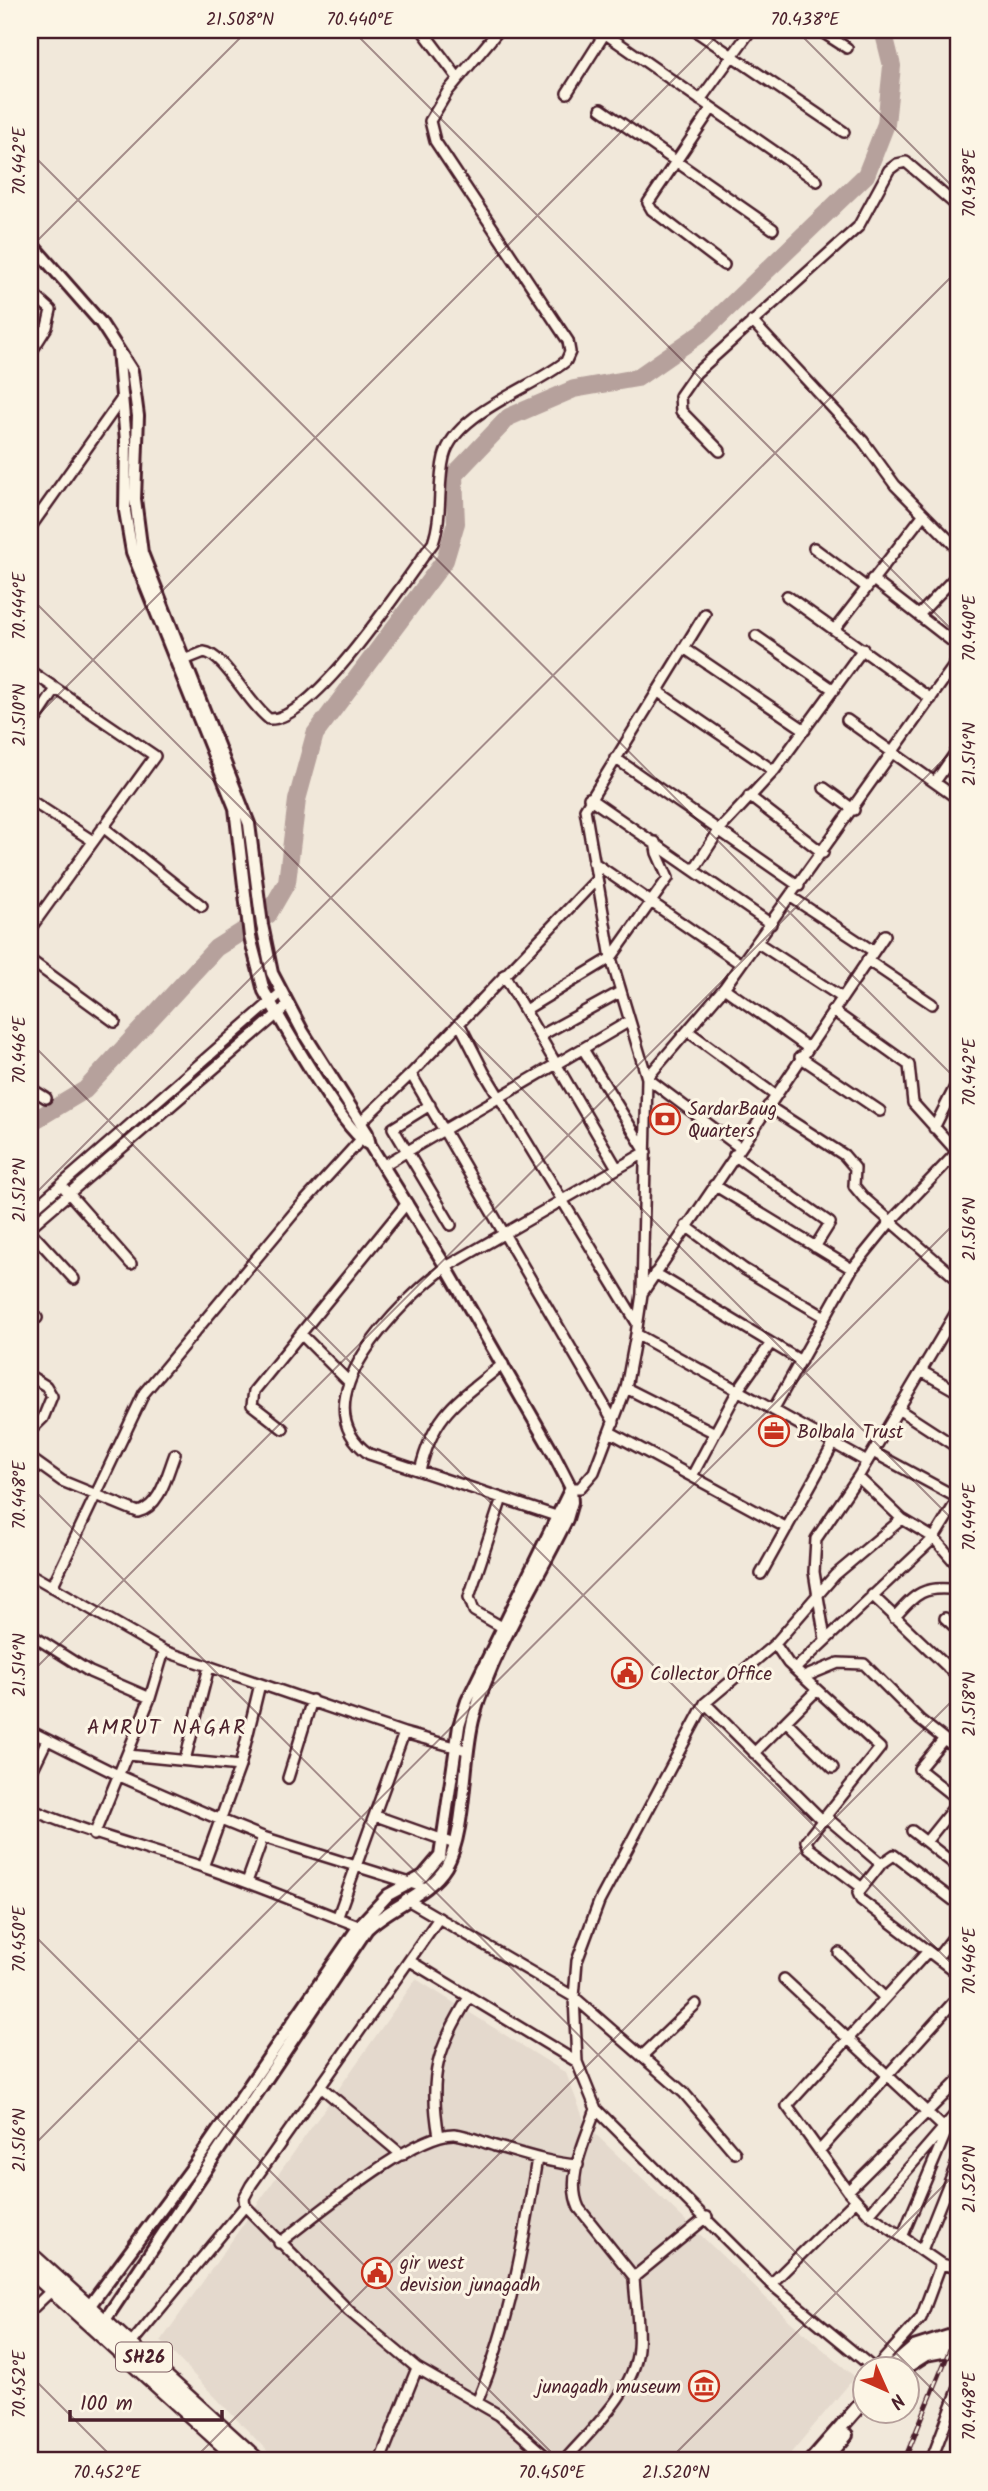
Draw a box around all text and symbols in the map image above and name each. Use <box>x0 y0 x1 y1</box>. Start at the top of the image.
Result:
text: 21.508°N <box>206 6 274 35</box>
text: 70.440°E <box>326 6 394 35</box>
text: 70.438°E <box>770 6 840 35</box>
text: 70.442°E <box>6 126 35 195</box>
text: 70.438°E <box>956 148 985 218</box>
text: 70.444°E <box>6 572 35 640</box>
text: 70.440°E <box>956 594 985 662</box>
text: 21.510°N <box>6 684 35 746</box>
text: 21.514°N <box>956 722 985 786</box>
text: 70.446°E <box>6 1016 35 1084</box>
text: 70.442°E <box>956 1037 985 1106</box>
place label: SardarBaug Quarters <box>688 1095 777 1147</box>
bank icon: SardarBaug Quarters <box>648 1102 682 1136</box>
text: 21.512°N <box>6 1158 35 1222</box>
text: 21.516°N <box>956 1197 985 1261</box>
office icon: Bolbala Trust <box>757 1414 791 1448</box>
place label: Bolbala Trust <box>797 1418 904 1448</box>
text: 70.448°E <box>6 1460 35 1529</box>
text: 70.444°E <box>956 1483 985 1551</box>
text: 21.514°N <box>6 1633 35 1697</box>
public building icon: Collector Office <box>610 1656 644 1690</box>
place label: Collector Office <box>650 1660 772 1690</box>
text: 21.518°N <box>956 1672 985 1736</box>
district label: AMRUT NAGAR <box>87 1712 247 1745</box>
text: 70.450°E <box>6 1905 35 1972</box>
text: 70.446°E <box>956 1927 985 1995</box>
text: 21.516°N <box>6 2108 35 2172</box>
text: 21.520°N <box>956 2145 985 2213</box>
place label: gir west devision junagadh <box>399 2249 540 2301</box>
public building icon: gir west devision junagadh <box>360 2256 394 2290</box>
road number: SH26 <box>116 2342 172 2372</box>
text: 70.452°E <box>6 2349 35 2418</box>
north arrow <box>852 2354 922 2424</box>
museum icon: junagadh museum <box>687 2369 721 2403</box>
text: 70.448°E <box>956 2371 985 2440</box>
place label: junagadh museum <box>533 2373 681 2403</box>
scale bar <box>70 2379 222 2423</box>
text: N <box>882 2386 911 2415</box>
text: 100 m <box>80 2388 133 2421</box>
text: 70.452°E <box>73 2459 142 2488</box>
text: 70.450°E <box>519 2459 586 2488</box>
text: 21.520°N <box>642 2459 710 2488</box>

